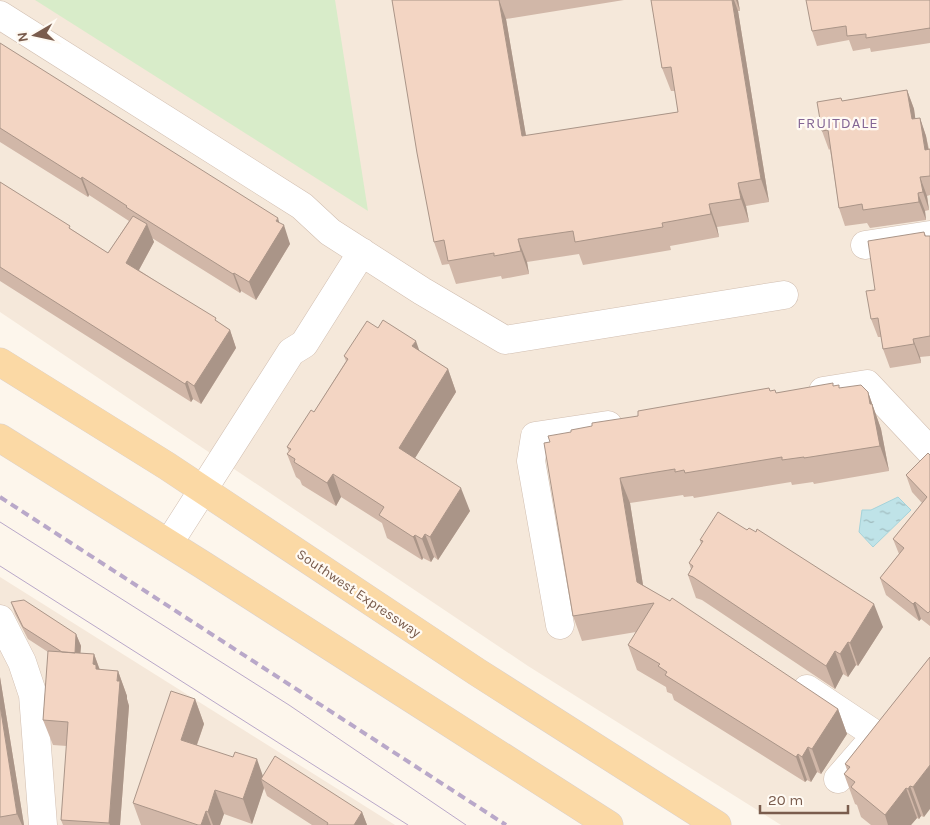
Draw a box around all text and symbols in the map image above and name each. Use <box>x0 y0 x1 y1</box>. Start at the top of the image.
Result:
north arrow <box>10 10 60 60</box>
text: N <box>13 31 32 43</box>
district label: FRUITDALE <box>797 114 879 132</box>
street label: Southwest Expressway <box>293 546 424 642</box>
scale bar <box>760 782 848 814</box>
text: 20 m <box>768 791 803 809</box>

